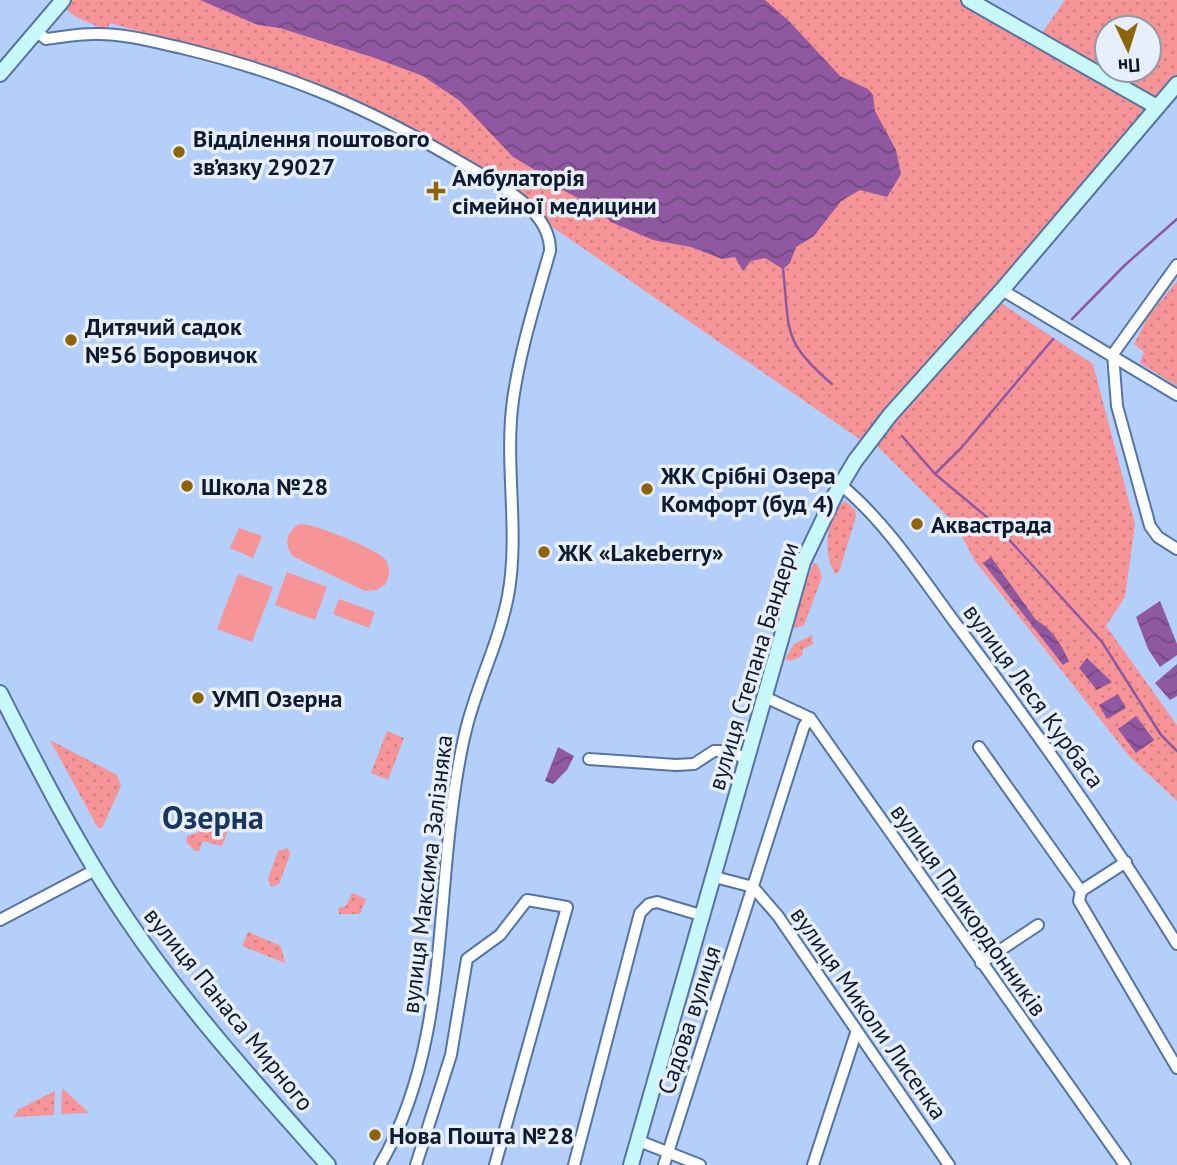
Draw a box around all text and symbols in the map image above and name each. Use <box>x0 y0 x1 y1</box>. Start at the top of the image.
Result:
north arrow <box>1093 14 1163 84</box>
text: Пн <box>1117 53 1141 79</box>
place label: Відділення поштового зв’язку 29027 <box>193 123 430 182</box>
marker: Відділення поштового зв’язку 29027 <box>171 144 187 160</box>
place label: Амбулаторія сімейної медицини <box>452 162 657 221</box>
marker: Амбулаторія сімейної медицини <box>426 181 446 201</box>
place label: Дитячий садок №56 Боровичок <box>85 311 258 370</box>
marker: Дитячий садок №56 Боровичок <box>63 332 79 348</box>
place label: ЖК Срібні Озера Комфорт (буд 4) <box>660 460 836 519</box>
place label: Школа №28 <box>201 471 328 502</box>
marker: Школа №28 <box>179 478 195 494</box>
marker: ЖК Срібні Озера Комфорт (буд 4) <box>639 481 655 497</box>
place label: Аквастрада <box>931 509 1052 540</box>
marker: Аквастрада <box>909 516 925 532</box>
place label: ЖК «Lakeberry» <box>557 537 724 568</box>
street label: вулиця Степана Бандери <box>700 538 806 794</box>
marker: ЖК «Lakeberry» <box>536 544 552 560</box>
street label: вулиця Леся Курбаса <box>957 598 1111 794</box>
place label: УМП Озерна <box>211 683 342 714</box>
marker: УМП Озерна <box>190 690 206 706</box>
street label: вулиця Максима Залізняка <box>395 733 459 1015</box>
district label: Озерна <box>162 796 264 838</box>
street label: вулиця Прикордонників <box>884 798 1054 1022</box>
street label: вулиця Миколи Лисенка <box>784 900 954 1126</box>
street label: вулиця Панаса Мирного <box>137 901 321 1117</box>
street label: Садова вулиця <box>650 942 728 1098</box>
place label: Нова Пошта №28 <box>389 1120 574 1151</box>
marker: Нова Пошта №28 <box>367 1127 383 1143</box>

